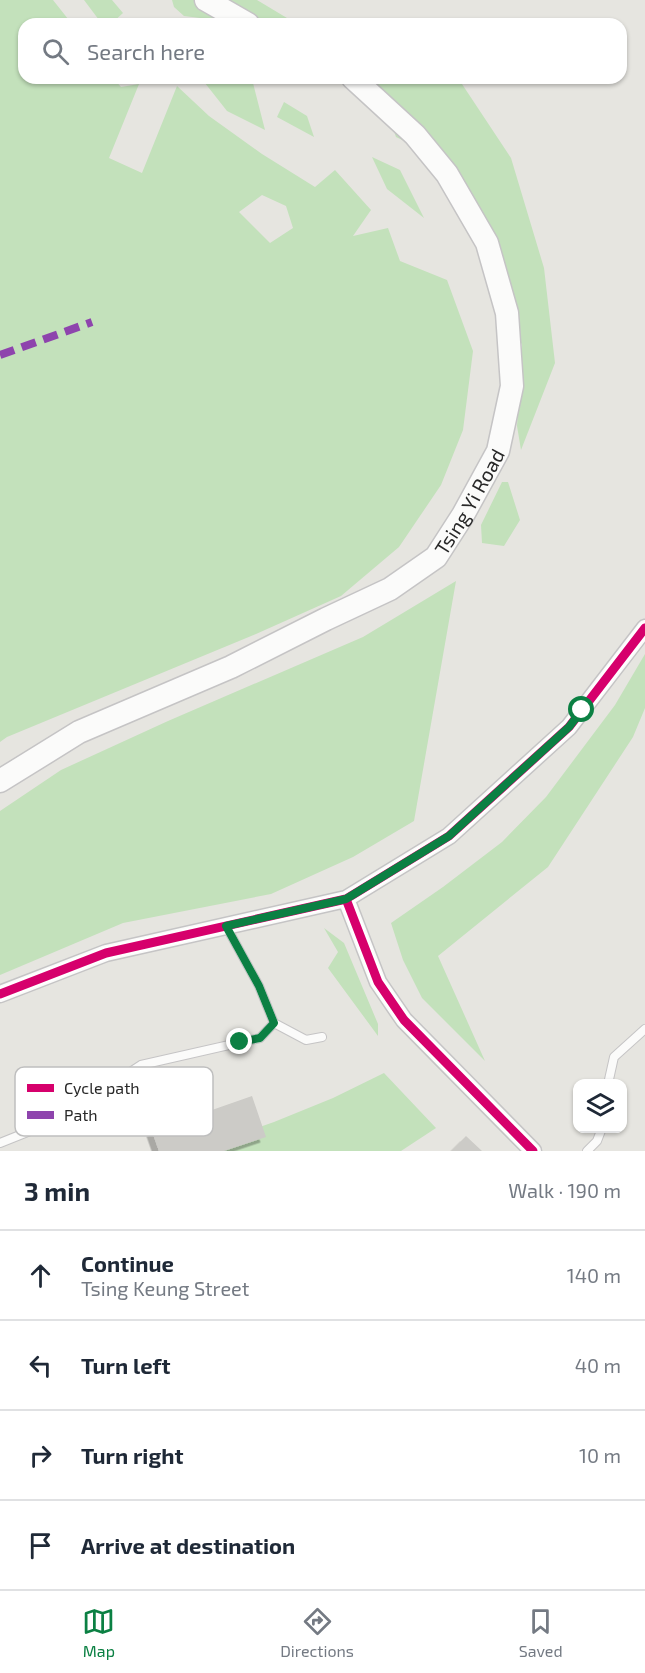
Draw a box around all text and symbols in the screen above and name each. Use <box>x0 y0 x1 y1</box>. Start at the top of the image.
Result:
search box <box>18 18 627 84</box>
icon: search <box>39 35 72 68</box>
text: Search here <box>87 38 205 64</box>
street label: Tsing Yi Road <box>429 444 509 559</box>
route start <box>568 696 594 722</box>
route end <box>226 1028 252 1054</box>
legend <box>15 1067 213 1136</box>
text: Cycle path <box>64 1078 140 1097</box>
map controls <box>573 1079 627 1133</box>
button: layers <box>573 1079 627 1133</box>
text: Path <box>64 1105 98 1124</box>
text: 3 min <box>24 1175 90 1206</box>
text: Walk · 190 m <box>508 1178 621 1202</box>
text: Continue <box>81 1250 174 1276</box>
icon: ahead <box>24 1259 57 1292</box>
text: 140 m <box>567 1263 621 1287</box>
text: Tsing Keung Street <box>81 1276 249 1300</box>
icon: left <box>24 1349 57 1382</box>
text: Turn left <box>81 1352 170 1378</box>
text: 40 m <box>575 1353 621 1377</box>
icon: right <box>24 1439 57 1472</box>
text: Turn right <box>81 1442 183 1468</box>
text: 10 m <box>579 1443 621 1467</box>
icon: arrive <box>24 1529 57 1562</box>
text: Arrive at destination <box>81 1532 295 1558</box>
tab: Map <box>82 1605 115 1660</box>
tab: Directions <box>280 1605 354 1660</box>
tab: Saved <box>519 1605 563 1660</box>

